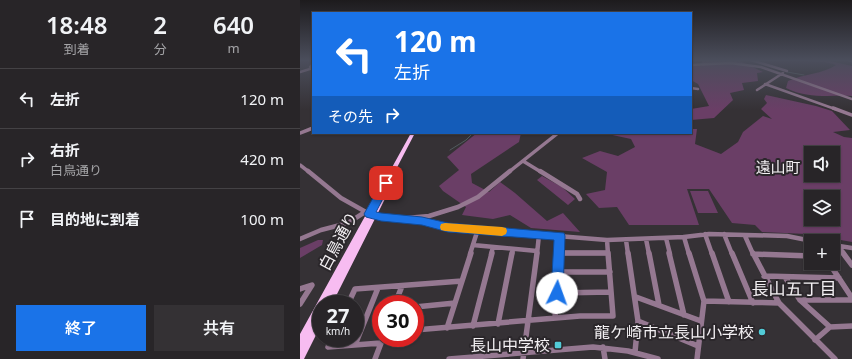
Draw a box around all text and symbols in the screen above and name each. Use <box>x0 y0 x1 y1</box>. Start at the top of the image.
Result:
text: 18:48 <box>46 8 107 41</box>
text: 2 <box>153 8 167 41</box>
text: 640 <box>213 8 254 41</box>
text: 120 m <box>394 22 477 60</box>
icon: left <box>328 28 380 80</box>
text: m <box>227 39 240 57</box>
text: 到着 <box>64 40 90 58</box>
text: 分 <box>154 40 167 58</box>
text: 左折 <box>394 60 430 84</box>
icon: left <box>16 88 38 110</box>
text: 左折 <box>50 89 80 109</box>
text: 120 m <box>240 89 284 109</box>
icon: right <box>381 104 403 126</box>
text: その先 <box>328 106 373 126</box>
text: 右折 <box>50 140 80 160</box>
map controls <box>804 146 840 270</box>
button: sound <box>804 146 840 182</box>
icon: right <box>16 148 38 170</box>
text: 420 m <box>240 149 284 169</box>
district label: 遠山町 <box>755 157 801 177</box>
text: 白鳥通り <box>50 161 102 179</box>
pin <box>369 166 403 200</box>
icon: arrive <box>375 172 397 194</box>
button: layers <box>804 190 840 226</box>
icon: arrive <box>16 208 38 230</box>
street label: 白鳥通り <box>313 208 363 274</box>
text: 目的地に到着 <box>50 209 140 229</box>
text: 100 m <box>240 209 284 229</box>
button: + <box>804 234 840 270</box>
position arrow <box>536 272 578 314</box>
district label: 長山五丁目 <box>752 277 837 300</box>
speed limit sign: 30 <box>372 295 424 347</box>
text: 27 <box>327 302 349 329</box>
button: 終了 <box>16 305 146 351</box>
button: 共有 <box>154 305 284 351</box>
place label: 龍ケ崎市立長山小学校 <box>594 321 754 343</box>
text: km/h <box>326 324 350 338</box>
marker: 龍ケ崎市立長山小学校 <box>757 327 767 337</box>
place label: 長山中学校 <box>470 334 550 356</box>
marker: 長山中学校 <box>553 340 563 350</box>

